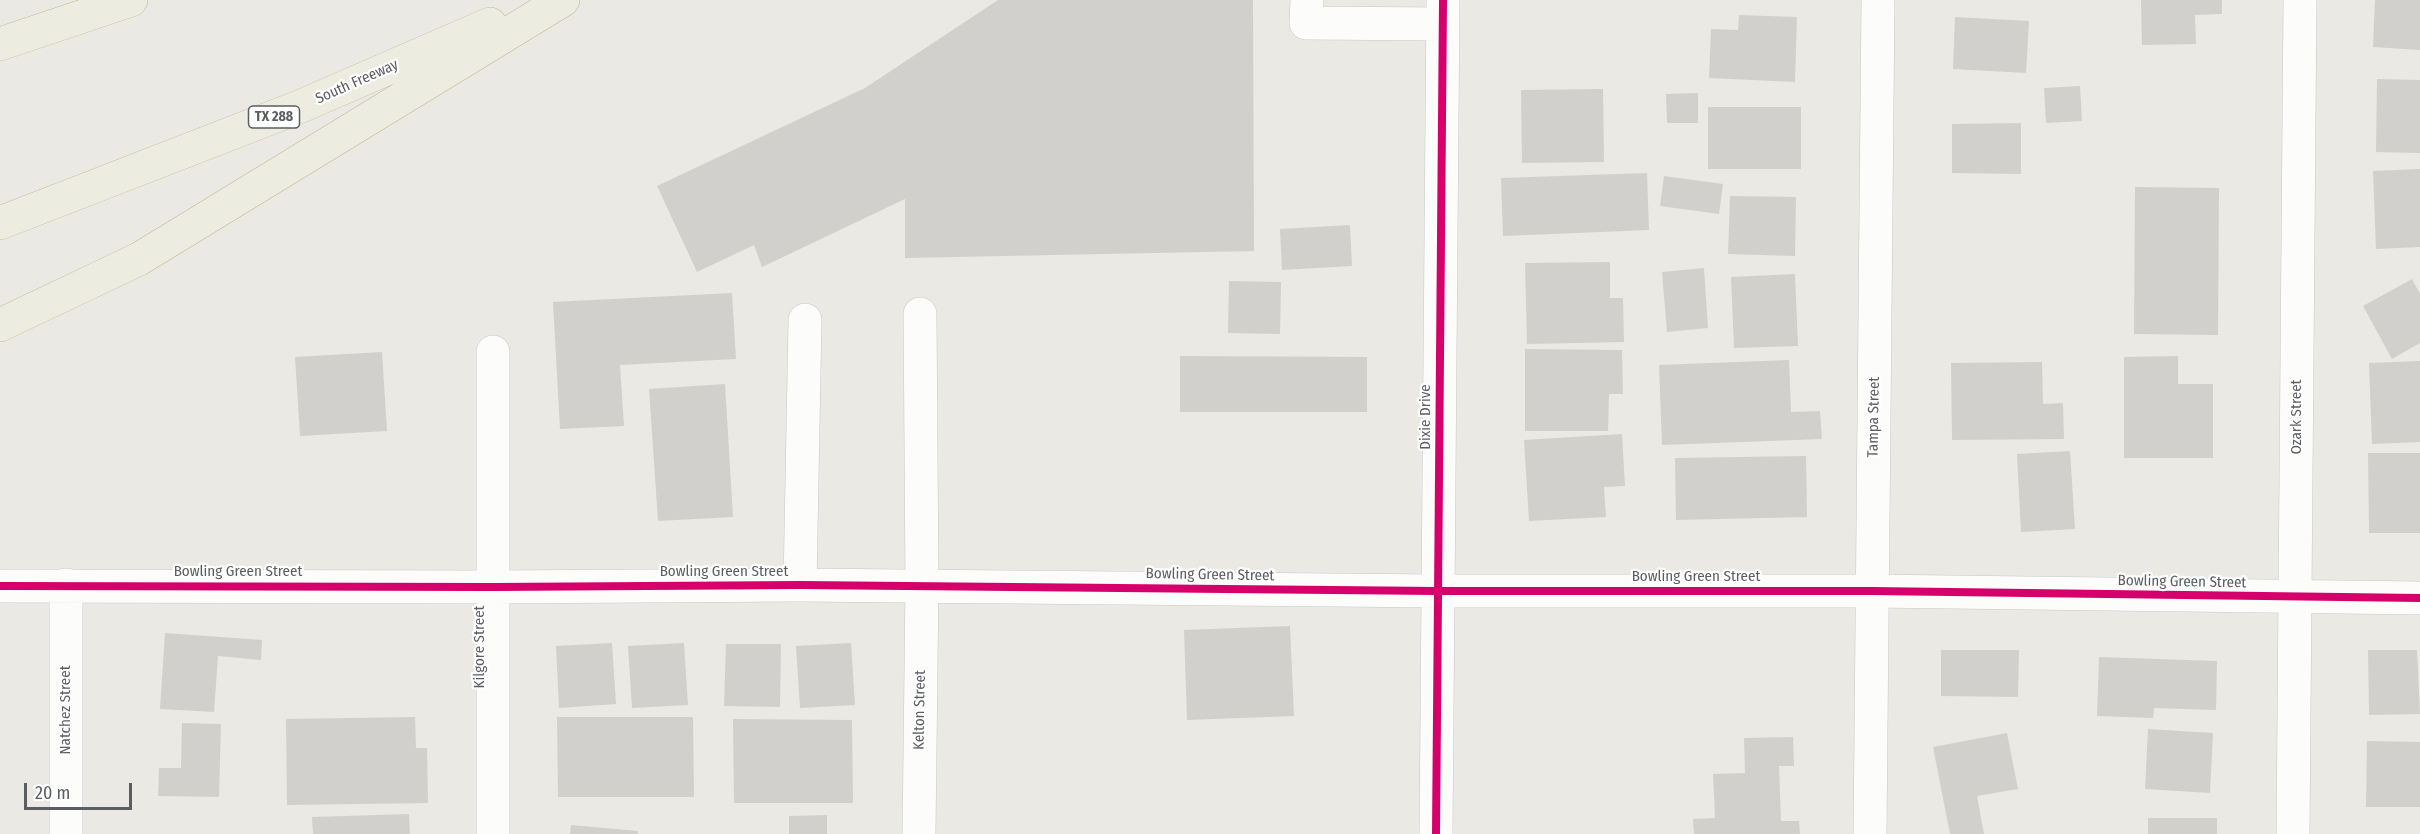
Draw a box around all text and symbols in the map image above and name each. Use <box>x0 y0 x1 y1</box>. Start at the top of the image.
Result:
street label: South Freeway <box>313 56 401 108</box>
road number: TX 288 <box>248 106 300 128</box>
street label: Tampa Street <box>1864 377 1884 457</box>
street label: Ozark Street <box>2288 380 2306 454</box>
street label: Dixie Drive <box>1417 384 1435 450</box>
street label: Bowling Green Street <box>174 563 302 581</box>
street label: Bowling Green Street <box>660 563 788 581</box>
street label: Bowling Green Street <box>1146 565 1274 585</box>
street label: Bowling Green Street <box>1632 568 1760 586</box>
street label: Bowling Green Street <box>2118 572 2246 592</box>
street label: Kilgore Street <box>471 605 489 689</box>
street label: Natchez Street <box>57 665 75 755</box>
street label: Kelton Street <box>910 670 930 750</box>
scale bar <box>27 771 135 809</box>
text: 20 m <box>35 782 70 804</box>

